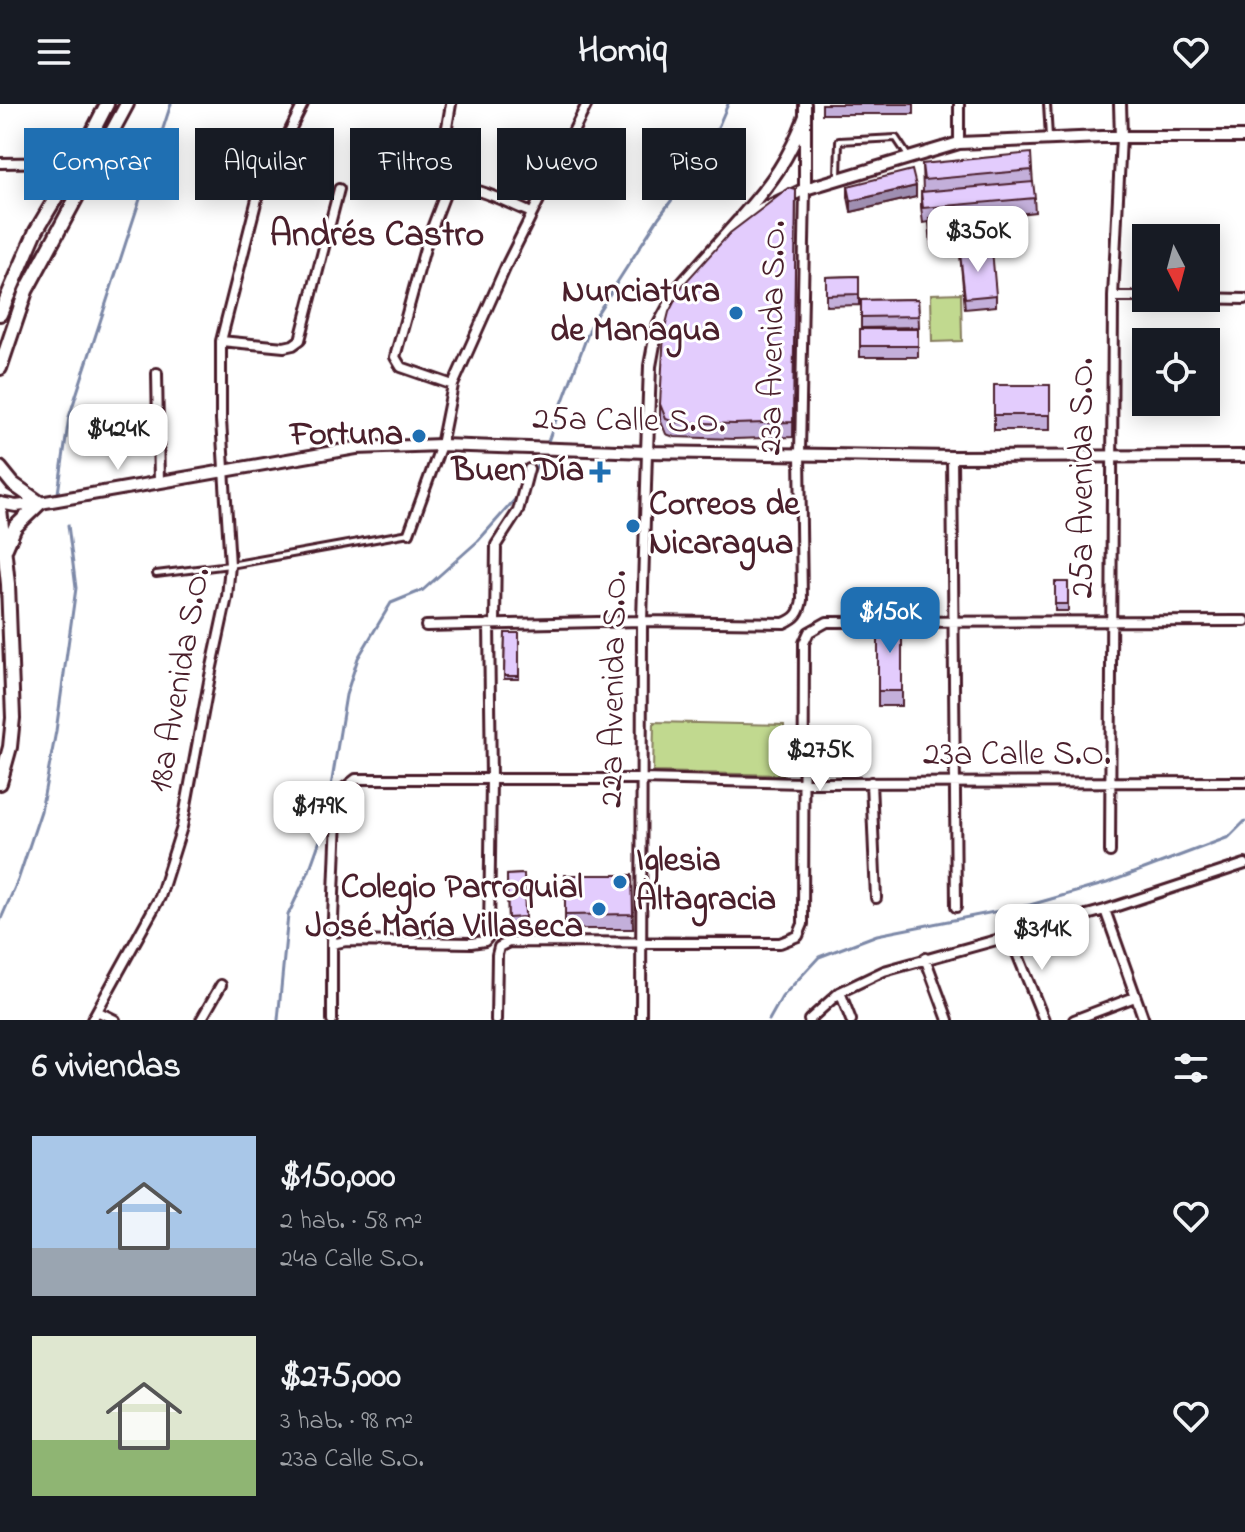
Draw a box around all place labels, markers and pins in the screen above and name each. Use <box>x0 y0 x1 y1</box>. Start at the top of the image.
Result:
pin: $350K <box>922 206 1034 274</box>
place label: Nunciatura de Managua <box>550 268 720 358</box>
marker: Nunciatura de Managua <box>727 304 745 322</box>
pin: $424K <box>62 404 174 472</box>
place label: Fortuna <box>288 411 403 461</box>
marker: Fortuna <box>410 427 428 445</box>
place label: Buen Día <box>450 447 584 497</box>
marker: Buen Día <box>591 463 609 481</box>
place label: Correos de Nicaragua <box>649 481 800 571</box>
marker: Correos de Nicaragua <box>624 517 642 535</box>
pin: $150K <box>834 587 946 655</box>
pin: $275K <box>764 725 876 793</box>
pin: $179K <box>263 781 375 849</box>
place label: Iglesia Altagracia <box>636 837 776 927</box>
place label: Colegio Parroquial José María Villaseca <box>306 864 583 953</box>
marker: Iglesia Altagracia <box>611 873 629 891</box>
marker: Colegio Parroquial José María Villaseca <box>590 900 608 918</box>
pin: $314K <box>986 904 1098 972</box>

